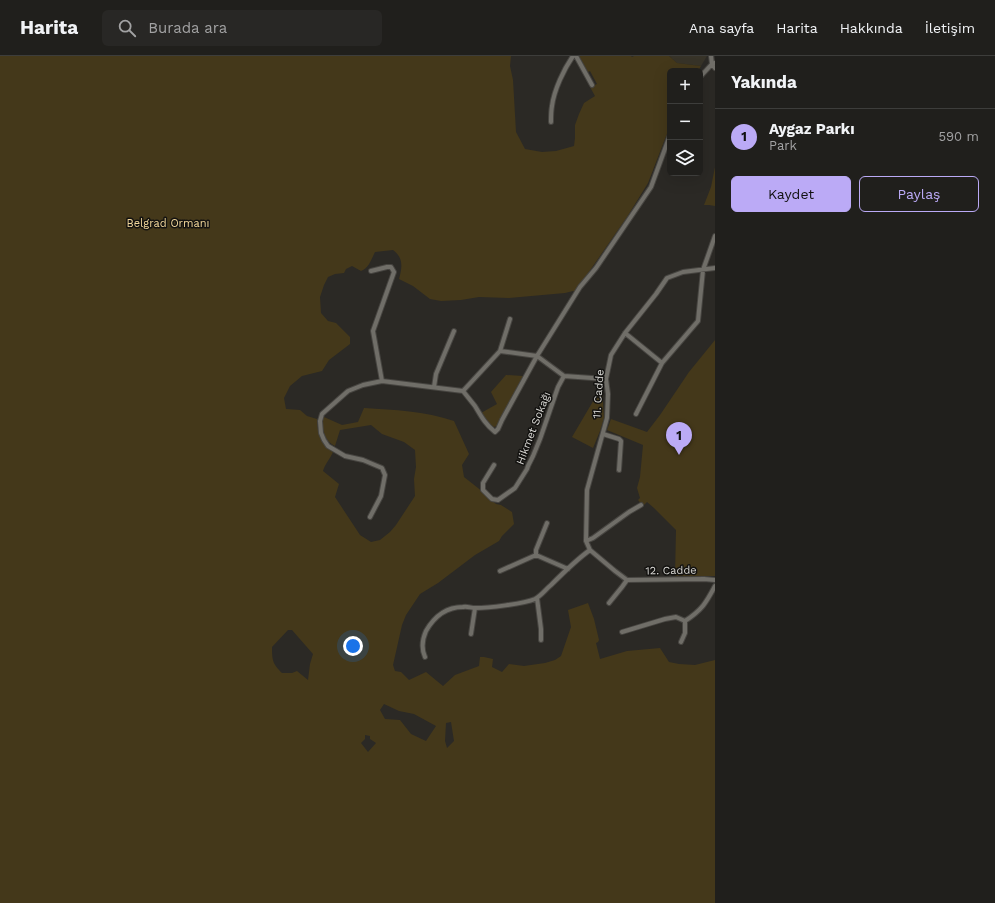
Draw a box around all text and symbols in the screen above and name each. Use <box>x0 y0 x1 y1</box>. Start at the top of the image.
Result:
search box <box>102 10 382 46</box>
text: Harita <box>20 16 78 39</box>
icon: search <box>116 17 138 39</box>
text: Burada ara <box>148 19 227 37</box>
text: Ana sayfa <box>689 20 754 36</box>
text: Harita <box>776 20 818 36</box>
text: Hakkında <box>840 20 903 36</box>
text: İletişim <box>925 20 975 36</box>
map controls <box>667 68 703 176</box>
button: + <box>667 68 703 104</box>
text: Yakında <box>731 72 797 92</box>
button: − <box>667 104 703 140</box>
text: Aygaz Parkı <box>769 120 855 138</box>
text: 1 <box>741 129 747 144</box>
text: 590 m <box>939 129 979 144</box>
text: Park <box>769 138 797 153</box>
button: layers <box>667 140 703 176</box>
button: Kaydet <box>731 176 851 212</box>
button: Paylaş <box>859 176 979 212</box>
park label: Belgrad Ormanı <box>126 217 210 230</box>
street label: 11. Cadde <box>590 369 607 419</box>
street label: Hikmet Sokağı <box>514 390 553 466</box>
pin: 1 <box>666 422 692 455</box>
street label: 12. Cadde <box>645 564 697 577</box>
your location <box>343 636 363 656</box>

